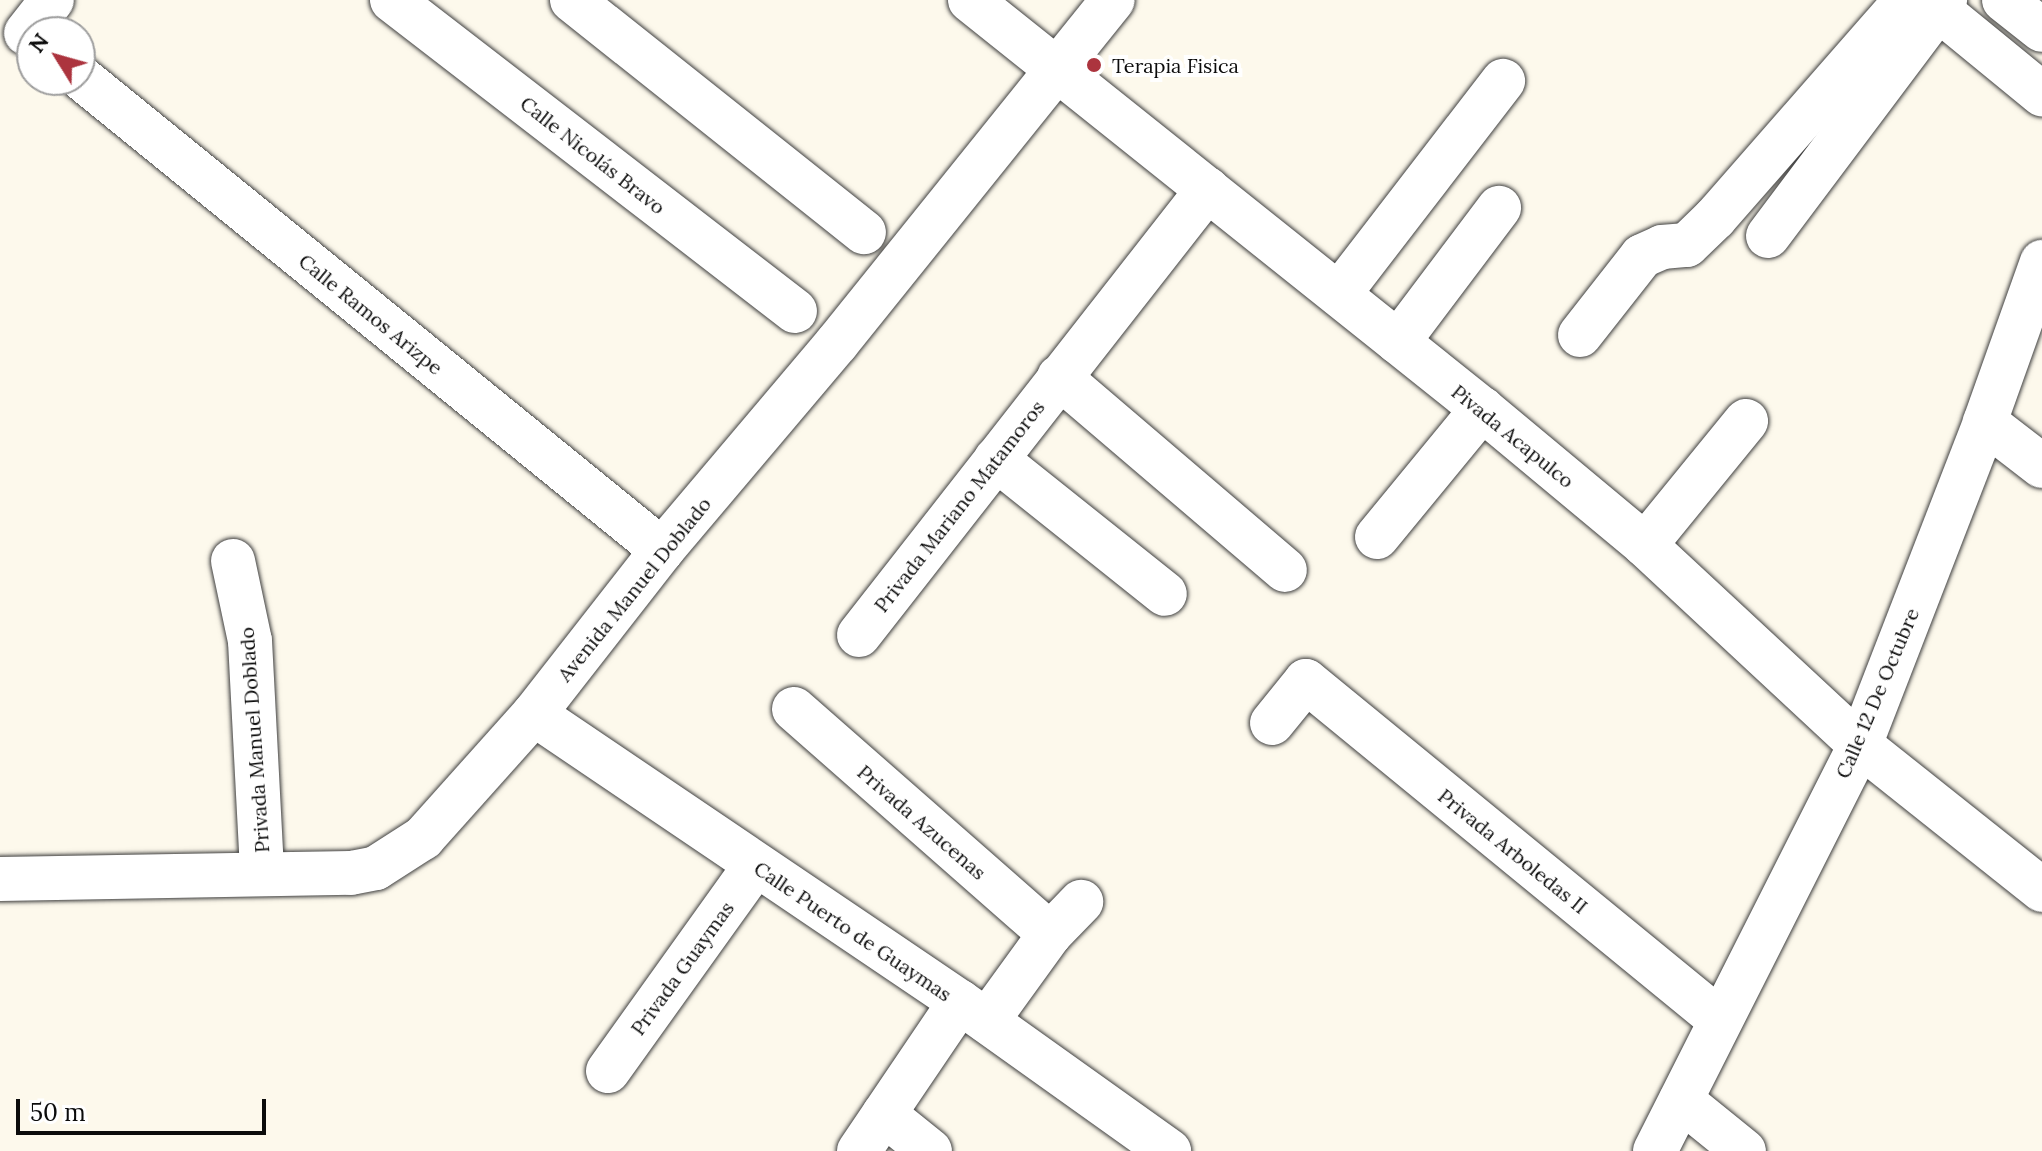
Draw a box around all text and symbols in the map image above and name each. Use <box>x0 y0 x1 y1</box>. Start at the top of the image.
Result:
north arrow <box>16 16 96 96</box>
text: N <box>22 28 55 58</box>
place label: Terapia Fisica <box>1112 53 1239 77</box>
marker: Terapia Fisica <box>1083 54 1105 76</box>
street label: Calle Nicolás Bravo <box>516 91 670 219</box>
street label: Calle Ramos Arizpe <box>294 249 448 379</box>
street label: Pivada Acapulco <box>1447 379 1579 493</box>
street label: Privada Mariano Matamoros <box>869 395 1049 617</box>
street label: Avenida Manuel Doblado <box>552 492 716 686</box>
street label: Calle 12 De Octubre <box>1830 604 1924 782</box>
street label: Privada Manuel Doblado <box>234 626 274 854</box>
street label: Privada Azucenas <box>853 760 991 884</box>
street label: Privada Arboledas II <box>1434 783 1592 919</box>
street label: Calle Puerto de Guaymas <box>750 856 956 1006</box>
street label: Privada Guaymas <box>625 896 739 1040</box>
scale bar <box>20 1083 270 1133</box>
text: 50 m <box>30 1097 86 1128</box>

